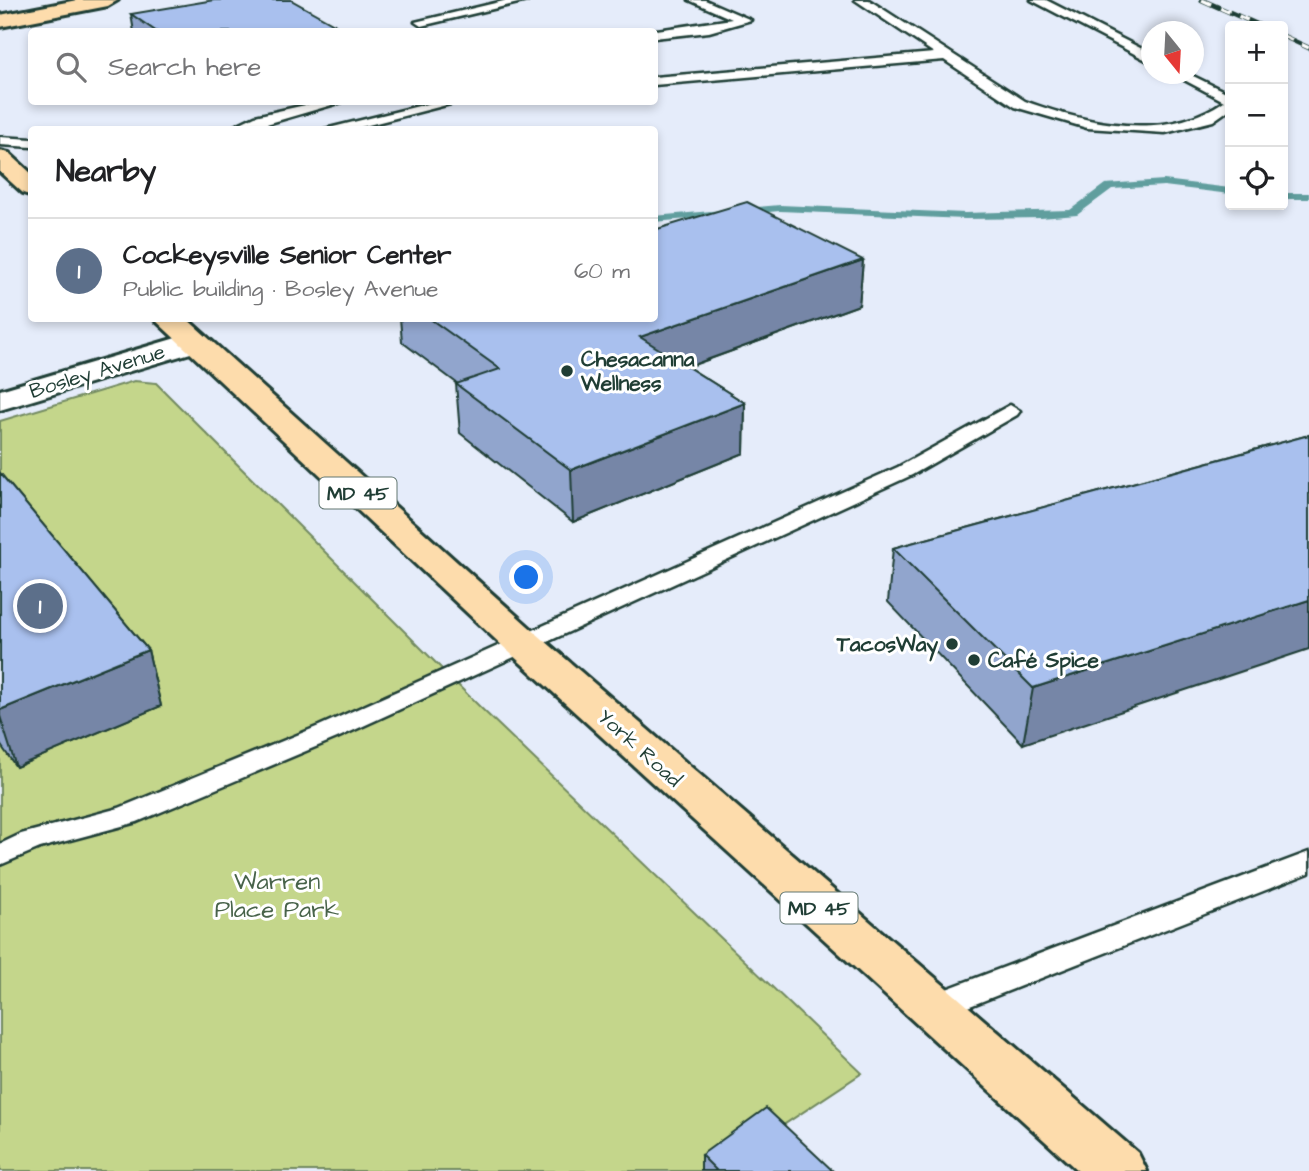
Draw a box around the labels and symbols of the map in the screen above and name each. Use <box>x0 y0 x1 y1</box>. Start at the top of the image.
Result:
north arrow <box>1141 21 1204 84</box>
street label: Bosley Avenue <box>26 337 169 408</box>
place label: Chesacanna Wellness <box>580 345 695 398</box>
marker: Chesacanna Wellness <box>559 363 575 379</box>
road number: MD 45 <box>320 478 396 508</box>
your location <box>509 560 543 594</box>
pin: 1 <box>17 580 63 632</box>
place label: TacosWay <box>836 630 938 662</box>
marker: TacosWay <box>944 636 960 652</box>
place label: Café Spice <box>988 646 1099 676</box>
marker: Café Spice <box>966 652 982 668</box>
street label: York Road <box>591 703 688 794</box>
park label: Warren Place Park <box>215 865 340 927</box>
road number: MD 45 <box>780 893 858 924</box>

